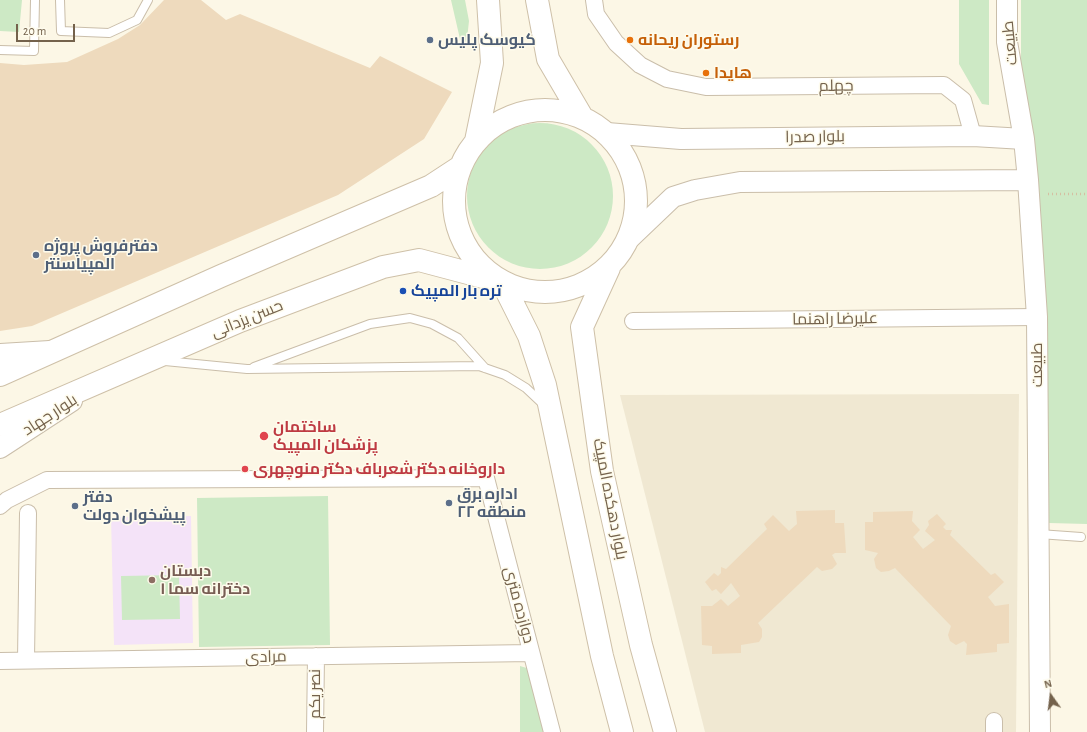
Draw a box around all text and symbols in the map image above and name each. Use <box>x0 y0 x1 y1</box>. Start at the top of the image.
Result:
scale bar <box>18 16 77 42</box>
street label: طبیعت <box>998 20 1022 66</box>
text: 20 m <box>23 25 46 37</box>
place label: کیوسک پلیس <box>438 30 536 50</box>
place label: رستوران ریحانه <box>638 30 739 50</box>
marker: کیوسک پلیس <box>425 35 435 45</box>
marker: رستوران ریحانه <box>625 35 635 45</box>
place label: هایدا <box>714 63 752 83</box>
marker: هایدا <box>701 68 711 78</box>
street label: چهلم <box>818 76 854 96</box>
street label: بلوار صدرا <box>785 127 845 147</box>
place label: دفترفروش پروژه المپیاسنتر <box>44 236 158 274</box>
marker: دفترفروش پروژه المپیاسنتر <box>31 250 41 260</box>
place label: تره بار المپیک <box>411 281 501 301</box>
marker: تره بار المپیک <box>398 286 408 296</box>
street label: حسن یزدانی <box>208 296 286 342</box>
street label: علیرضا راهنما <box>792 309 878 329</box>
street label: طبیعت <box>1027 343 1047 387</box>
street label: بلوار جهاد <box>19 390 81 440</box>
place label: ساختمان پزشکان المپیک <box>273 417 378 455</box>
marker: ساختمان پزشکان المپیک <box>258 430 270 442</box>
street label: بلوار دهکده المپیک <box>589 437 631 561</box>
place label: داروخانه دکتر شعرباف دکتر منوچهری <box>253 459 505 479</box>
marker: داروخانه دکتر شعرباف دکتر منوچهری <box>240 464 250 474</box>
place label: اداره برق منطقه ۲۲ <box>457 484 526 522</box>
place label: دفتر پیشخوان دولت <box>83 487 186 525</box>
marker: اداره برق منطقه ۲۲ <box>444 498 454 508</box>
marker: دفتر پیشخوان دولت <box>70 501 80 511</box>
place label: دبستان دخترانه سما ۱ <box>160 561 250 599</box>
street label: دوازده متری <box>500 564 538 646</box>
marker: دبستان دخترانه سما ۱ <box>147 575 157 585</box>
street label: مرادی <box>245 647 287 667</box>
street label: نصر یکم <box>305 669 325 719</box>
north arrow <box>1031 676 1071 716</box>
text: N <box>1043 678 1053 690</box>

